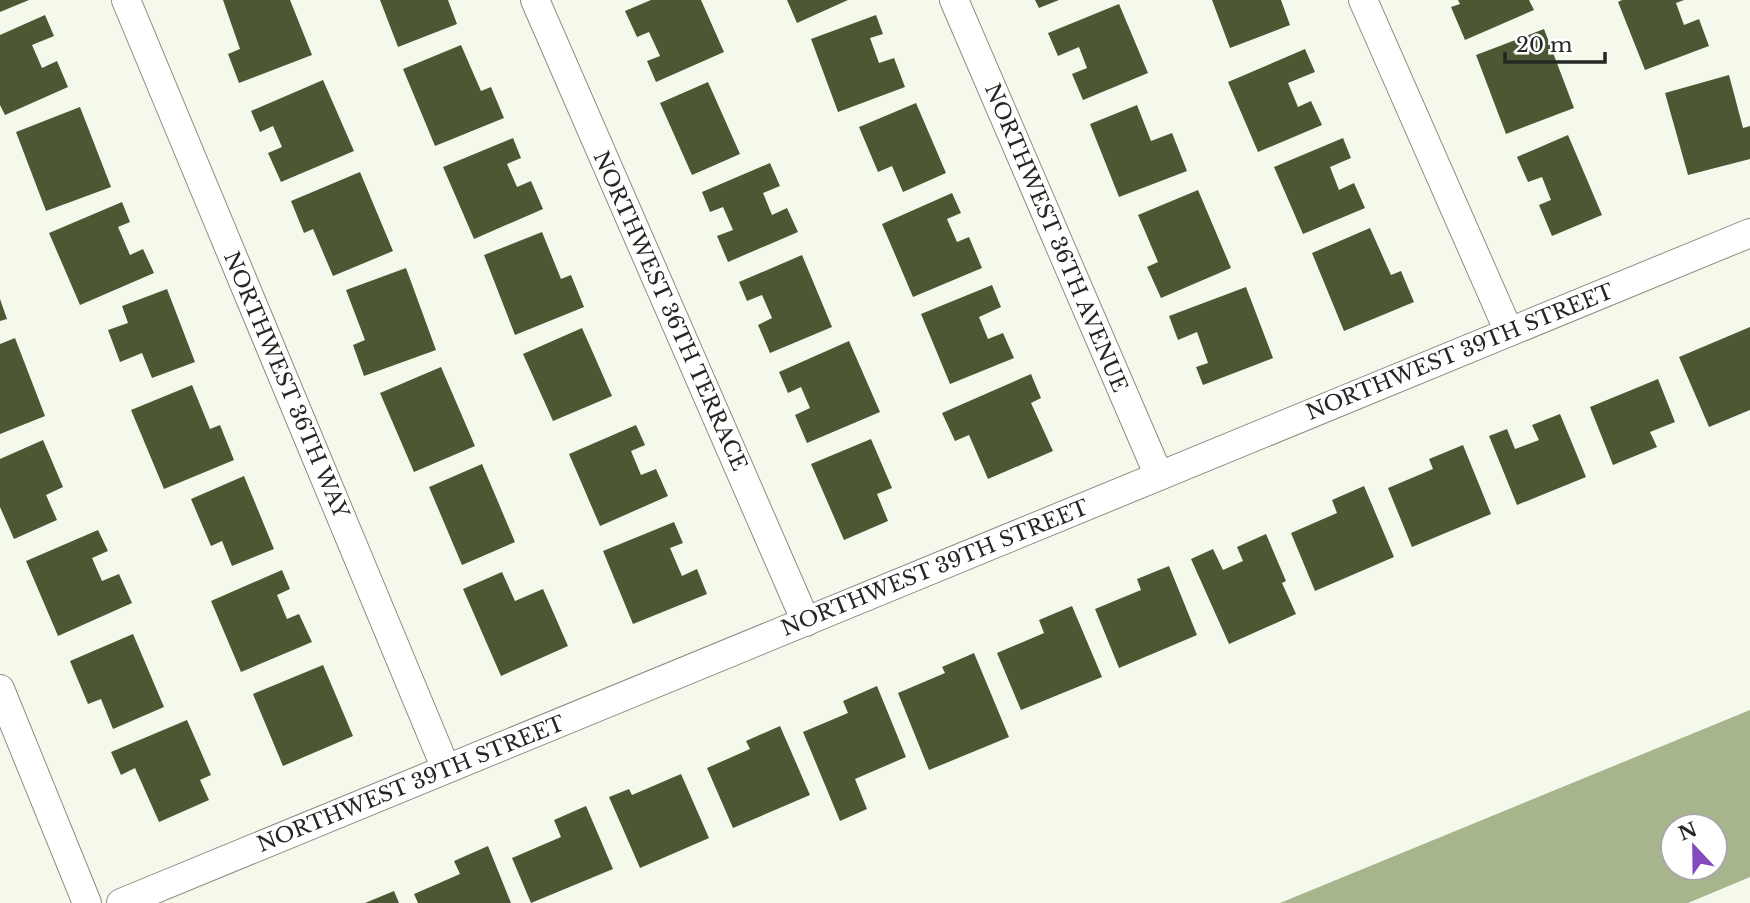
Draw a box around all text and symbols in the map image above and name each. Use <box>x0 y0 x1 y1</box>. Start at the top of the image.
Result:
scale bar <box>1505 21 1605 65</box>
text: 20 m <box>1516 32 1573 58</box>
street label: NORTHWEST 36TH AVENUE <box>979 80 1133 396</box>
street label: NORTHWEST 36TH TERRACE <box>587 147 753 475</box>
street label: NORTHWEST 36TH WAY <box>218 248 354 523</box>
street label: NORTHWEST 39TH STREET <box>1303 278 1618 426</box>
street label: NORTHWEST 39TH STREET <box>778 494 1093 642</box>
street label: NORTHWEST 39TH STREET <box>254 710 569 858</box>
north arrow <box>1659 812 1729 882</box>
text: N <box>1675 818 1701 846</box>

